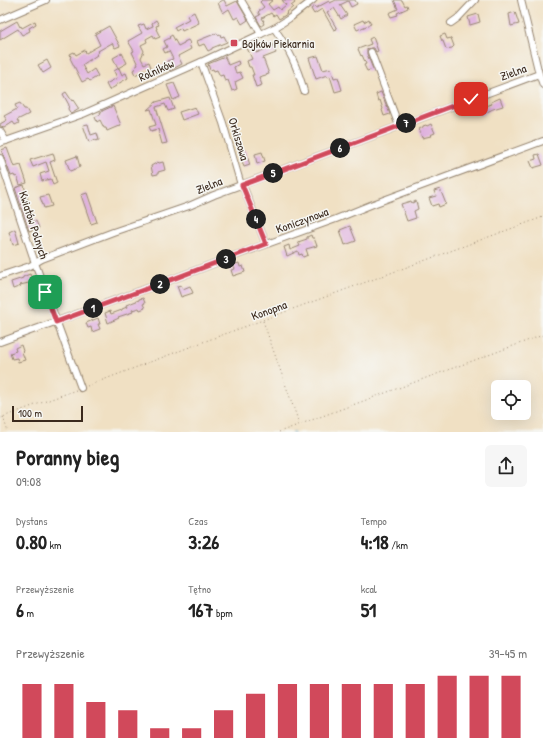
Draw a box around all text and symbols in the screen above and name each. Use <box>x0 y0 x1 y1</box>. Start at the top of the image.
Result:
place label: Bojków Piekarnia <box>242 35 315 52</box>
marker: Bojków Piekarnia <box>229 38 239 48</box>
street label: Rolników <box>136 55 177 85</box>
street label: Zielna <box>497 59 529 85</box>
pin <box>454 82 488 116</box>
icon: check <box>460 88 482 110</box>
pin: 7 <box>396 113 416 133</box>
street label: Orkiszowa <box>224 116 254 163</box>
text: 7 <box>403 116 409 130</box>
pin: 6 <box>330 138 350 158</box>
text: 6 <box>338 141 342 155</box>
pin: 5 <box>263 163 283 183</box>
text: 5 <box>271 166 275 180</box>
street label: Zielna <box>193 172 225 198</box>
street label: Kwiatów Polnych <box>15 189 53 261</box>
street label: Koniczynowa <box>273 203 331 237</box>
pin: 4 <box>246 209 266 229</box>
text: 4 <box>254 212 258 226</box>
pin: 3 <box>216 249 236 269</box>
text: 3 <box>224 252 228 266</box>
pin: 2 <box>150 274 170 294</box>
pin <box>28 275 62 309</box>
text: 2 <box>157 277 163 291</box>
icon: arrive <box>34 281 56 303</box>
street label: Konopna <box>249 296 289 324</box>
pin: 1 <box>83 298 103 318</box>
text: 1 <box>91 301 95 315</box>
map controls <box>491 380 531 420</box>
button: locate <box>491 380 531 420</box>
scale bar <box>12 404 83 423</box>
text: 100 m <box>18 406 42 420</box>
text: Poranny bieg <box>16 442 119 472</box>
button: share <box>485 445 527 487</box>
text: 09:08 <box>16 472 41 490</box>
text: Dystans <box>16 514 47 528</box>
text: Czas <box>188 514 208 528</box>
text: Tempo <box>361 514 387 528</box>
text: 0.80 <box>16 528 47 555</box>
text: 3:26 <box>188 528 219 555</box>
text: 4:18 <box>361 528 389 555</box>
text: km <box>47 538 61 552</box>
text: /km <box>389 538 408 552</box>
text: Przewyższenie <box>16 582 74 596</box>
text: Tętno <box>188 582 211 596</box>
text: kcal <box>361 582 377 596</box>
text: 6 <box>16 596 24 623</box>
text: 167 <box>188 596 213 623</box>
text: 51 <box>361 596 376 623</box>
text: m <box>24 606 34 620</box>
text: bpm <box>213 606 233 620</box>
text: Przewyższenie <box>16 644 85 662</box>
text: 39–45 m <box>489 644 527 662</box>

